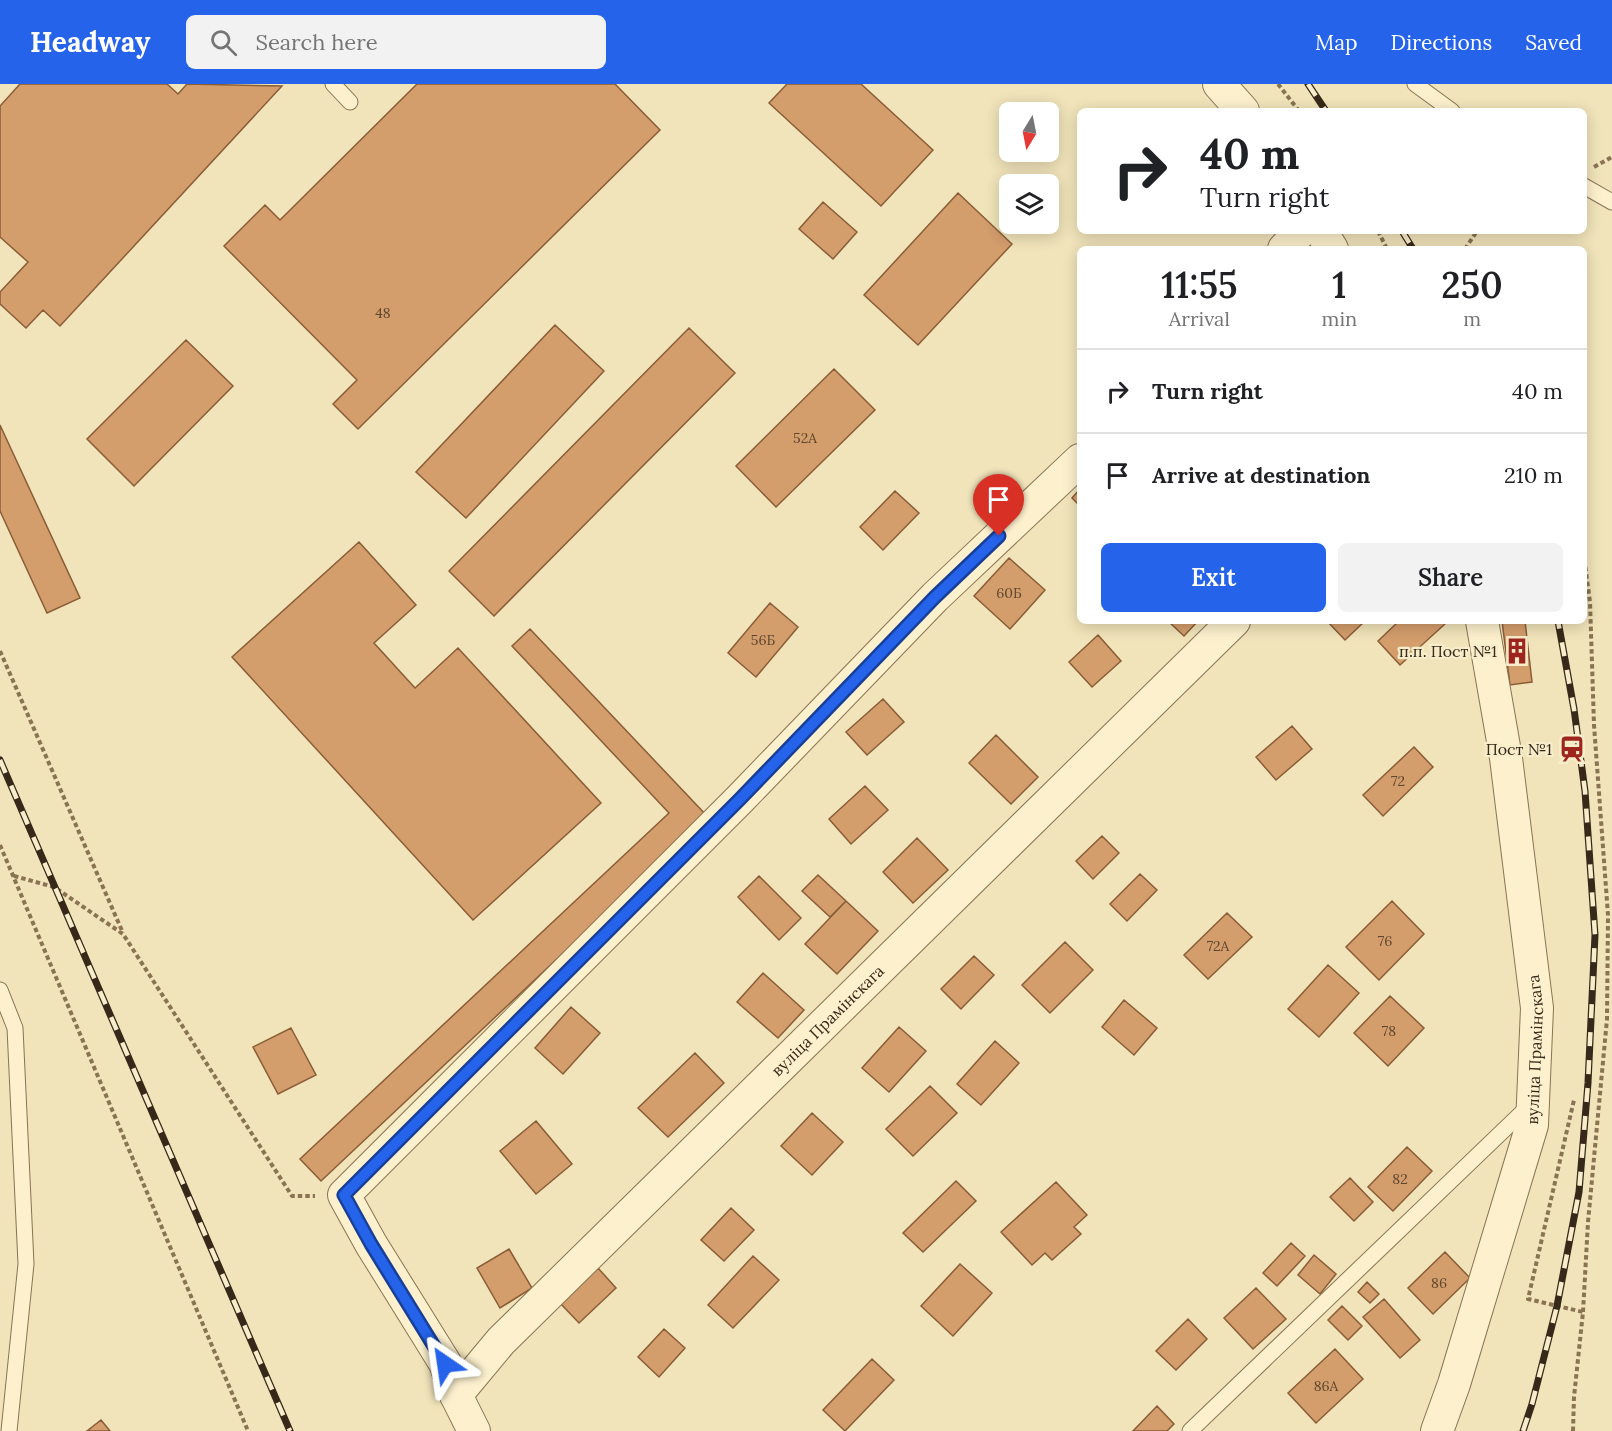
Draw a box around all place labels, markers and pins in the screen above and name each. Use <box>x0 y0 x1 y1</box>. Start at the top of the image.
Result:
pin <box>973 474 1024 536</box>
building icon: п.п. Пост №1 <box>1502 636 1532 666</box>
place label: п.п. Пост №1 <box>1399 641 1497 661</box>
station icon: Пост №1 <box>1557 734 1587 764</box>
place label: Пост №1 <box>1486 739 1552 759</box>

